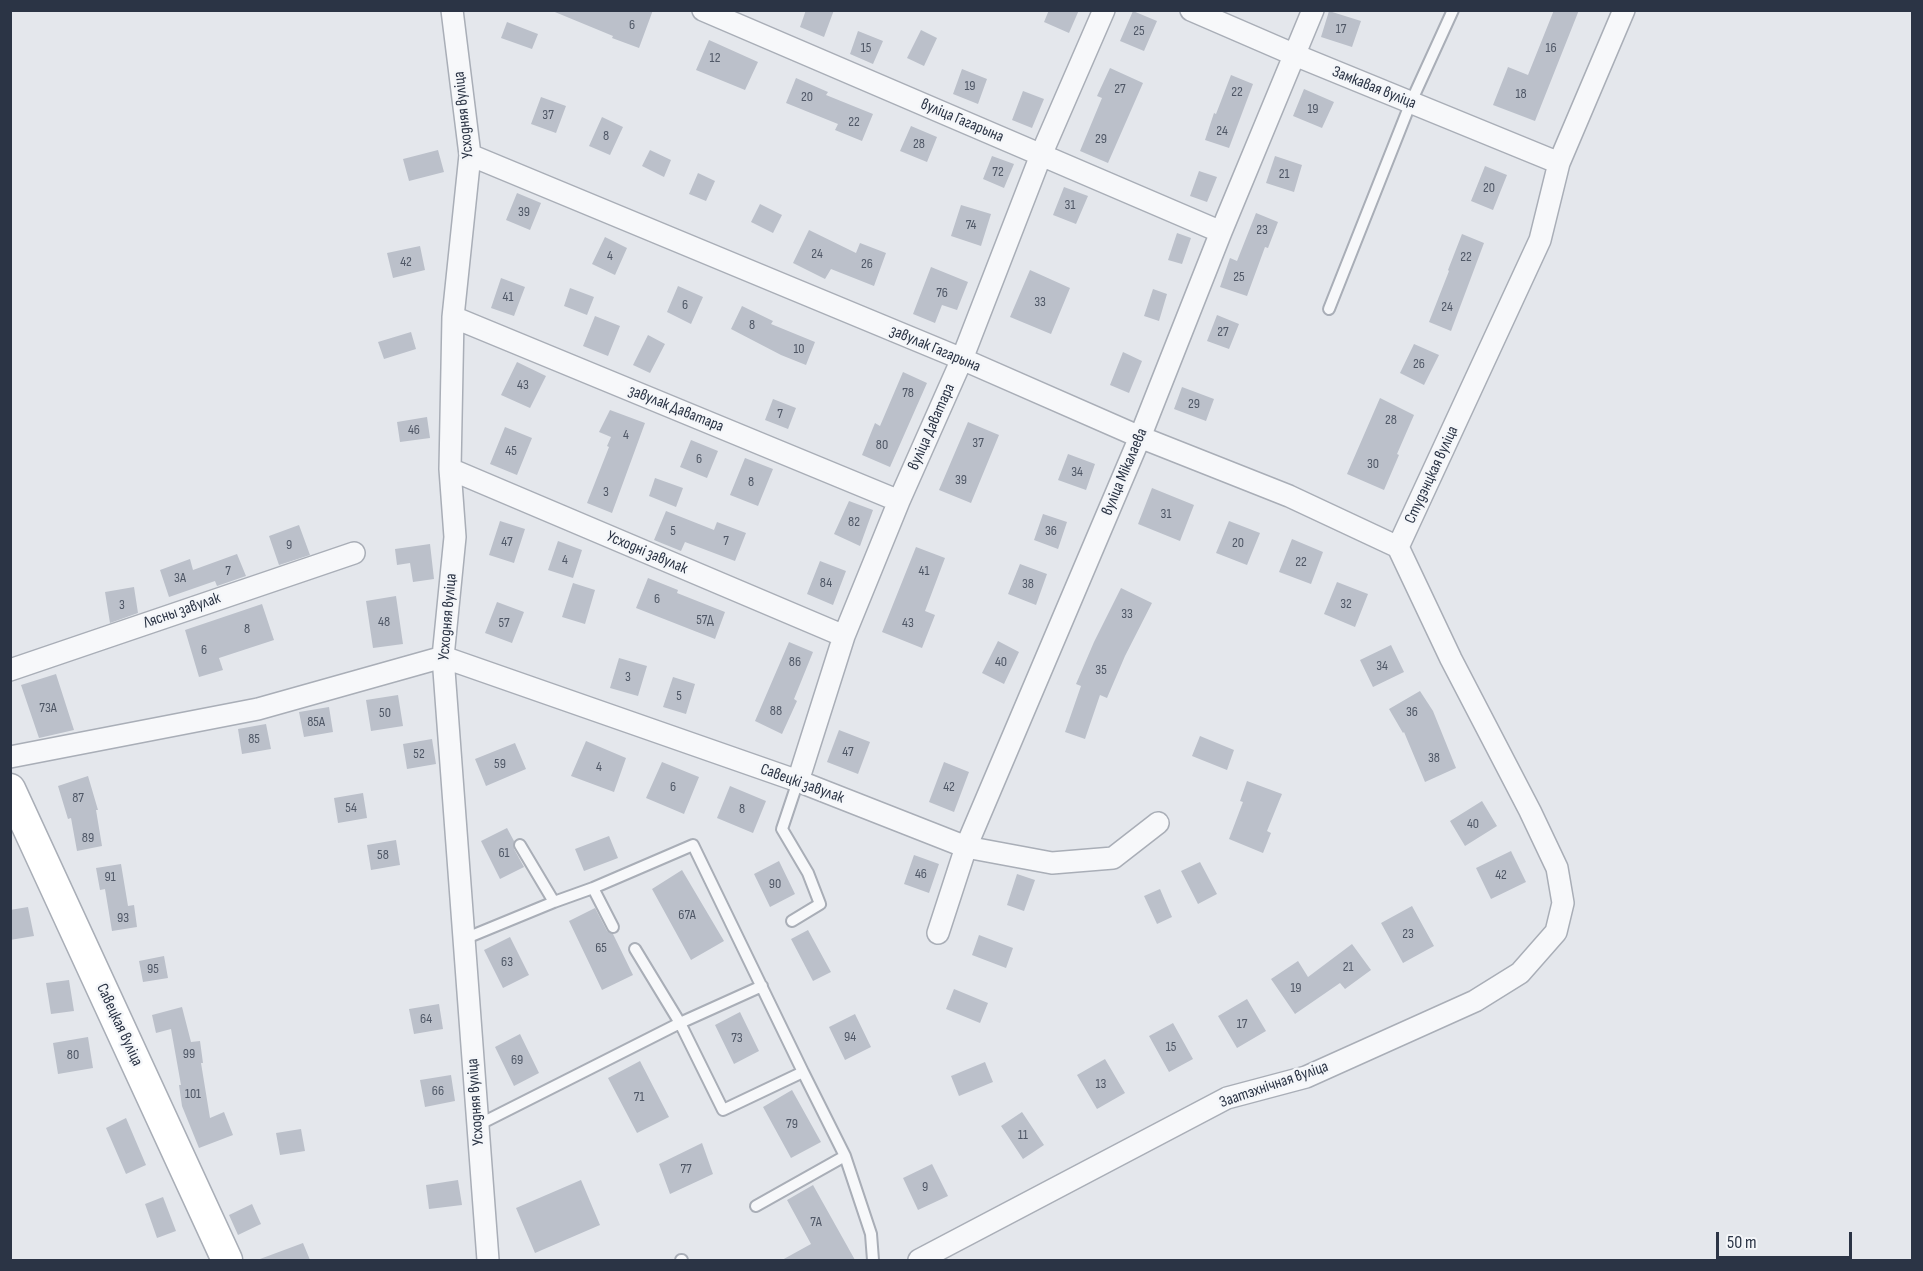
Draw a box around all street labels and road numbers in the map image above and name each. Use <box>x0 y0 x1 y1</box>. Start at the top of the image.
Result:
street label: Замкавая вуліца <box>1329 62 1419 114</box>
street label: Усходняя вуліца <box>450 71 478 159</box>
street label: вуліца Гагарына <box>918 95 1006 147</box>
street label: завулак Гагарына <box>887 321 983 377</box>
street label: завулак Даватара <box>626 381 726 437</box>
street label: вуліца Даватара <box>904 381 960 473</box>
street label: Студэнцкая вуліца <box>1401 423 1463 527</box>
street label: вуліца Мікалаева <box>1098 426 1152 518</box>
street label: Усходні завулак <box>604 527 690 579</box>
street label: Усходняя вуліца <box>435 573 461 661</box>
street label: Лясны завулак <box>141 589 223 633</box>
street label: Савецкі завулак <box>757 760 847 808</box>
street label: Савецкая вуліца <box>92 981 146 1069</box>
street label: Заатэхнічная вуліца <box>1217 1057 1331 1113</box>
street label: Усходняя вуліца <box>463 1058 489 1146</box>

